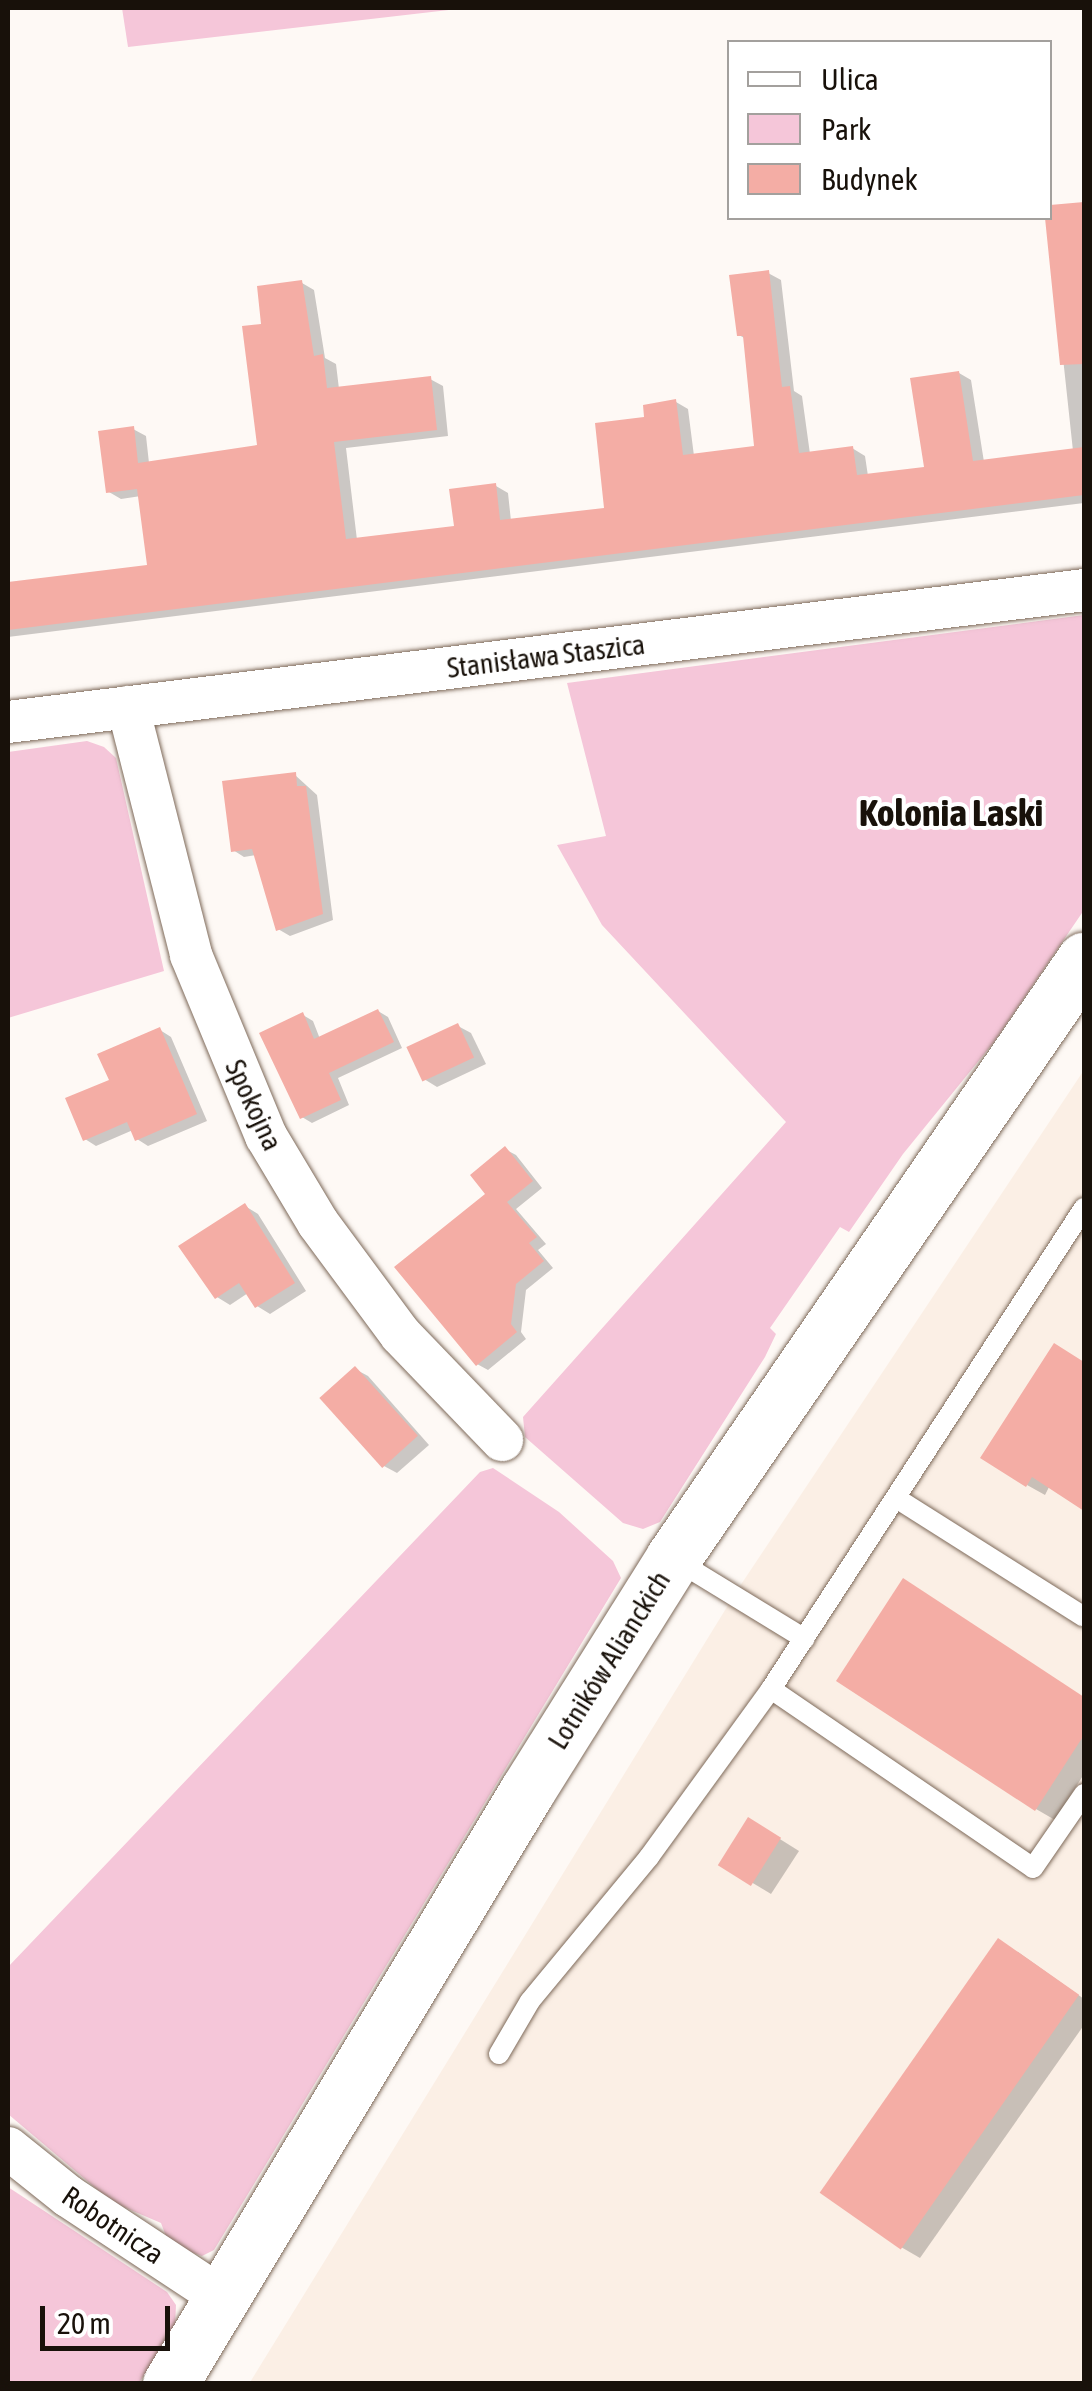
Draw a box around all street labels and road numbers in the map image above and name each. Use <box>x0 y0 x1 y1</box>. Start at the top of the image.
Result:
street label: Stanisława Staszica <box>445 627 647 685</box>
street label: Spokojna <box>218 1054 290 1156</box>
street label: Lotników Alianckich <box>541 1565 677 1755</box>
street label: Robotnicza <box>56 2179 170 2271</box>

